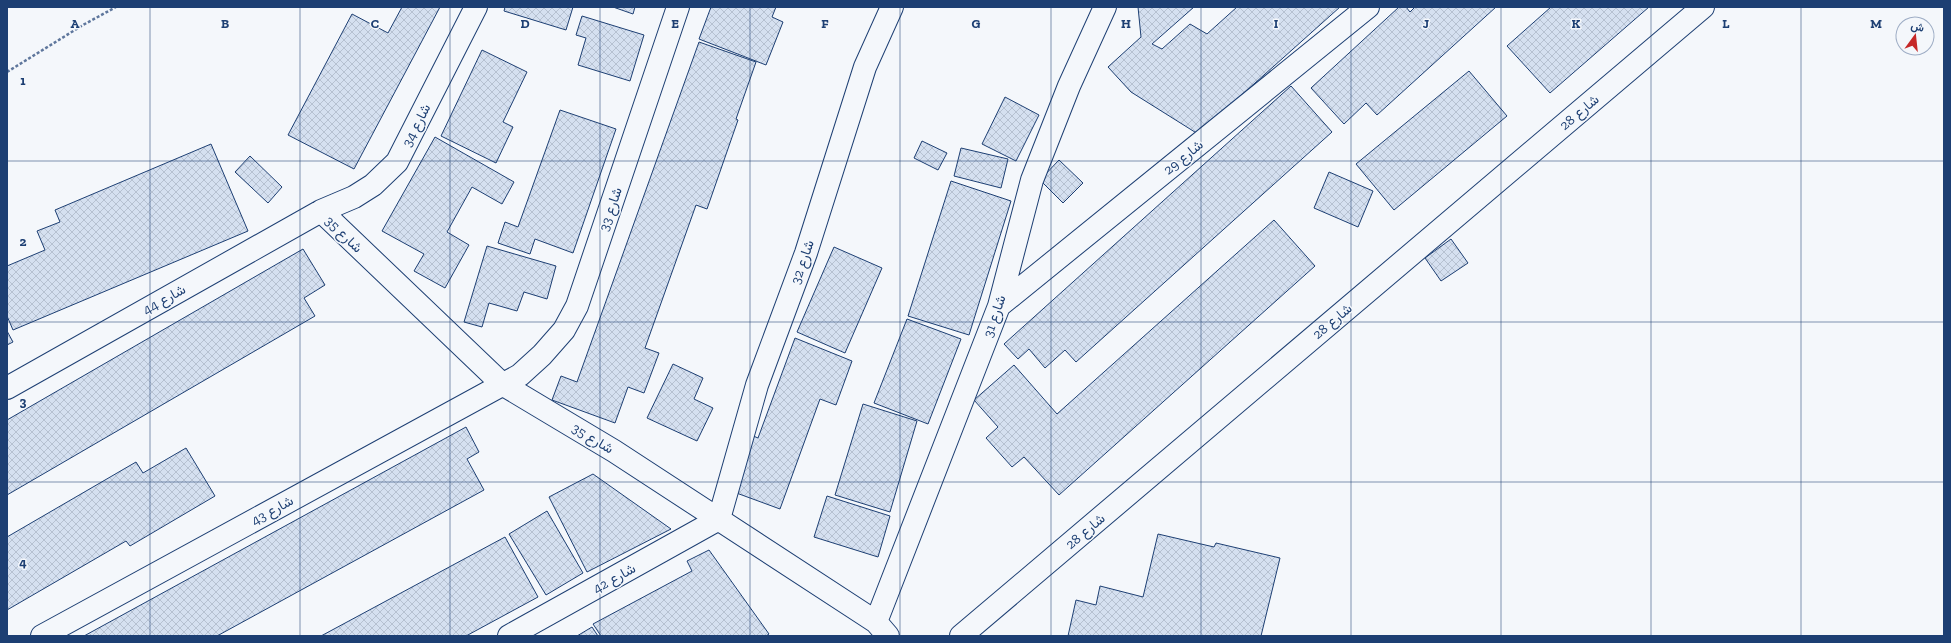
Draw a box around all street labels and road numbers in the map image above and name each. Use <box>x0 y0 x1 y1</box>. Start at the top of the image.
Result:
street label: شارع 28 <box>1556 91 1604 135</box>
street label: شارع 34 <box>398 101 436 150</box>
street label: شارع 29 <box>1160 136 1208 180</box>
street label: شارع 33 <box>595 185 628 234</box>
street label: شارع 35 <box>320 212 366 258</box>
street label: شارع 32 <box>787 238 820 287</box>
street label: شارع 44 <box>140 281 190 320</box>
street label: شارع 31 <box>979 293 1011 340</box>
street label: شارع 28 <box>1309 300 1357 344</box>
street label: شارع 35 <box>568 419 617 459</box>
street label: شارع 43 <box>248 492 297 531</box>
street label: شارع 28 <box>1062 510 1110 554</box>
street label: شارع 42 <box>590 560 639 599</box>

